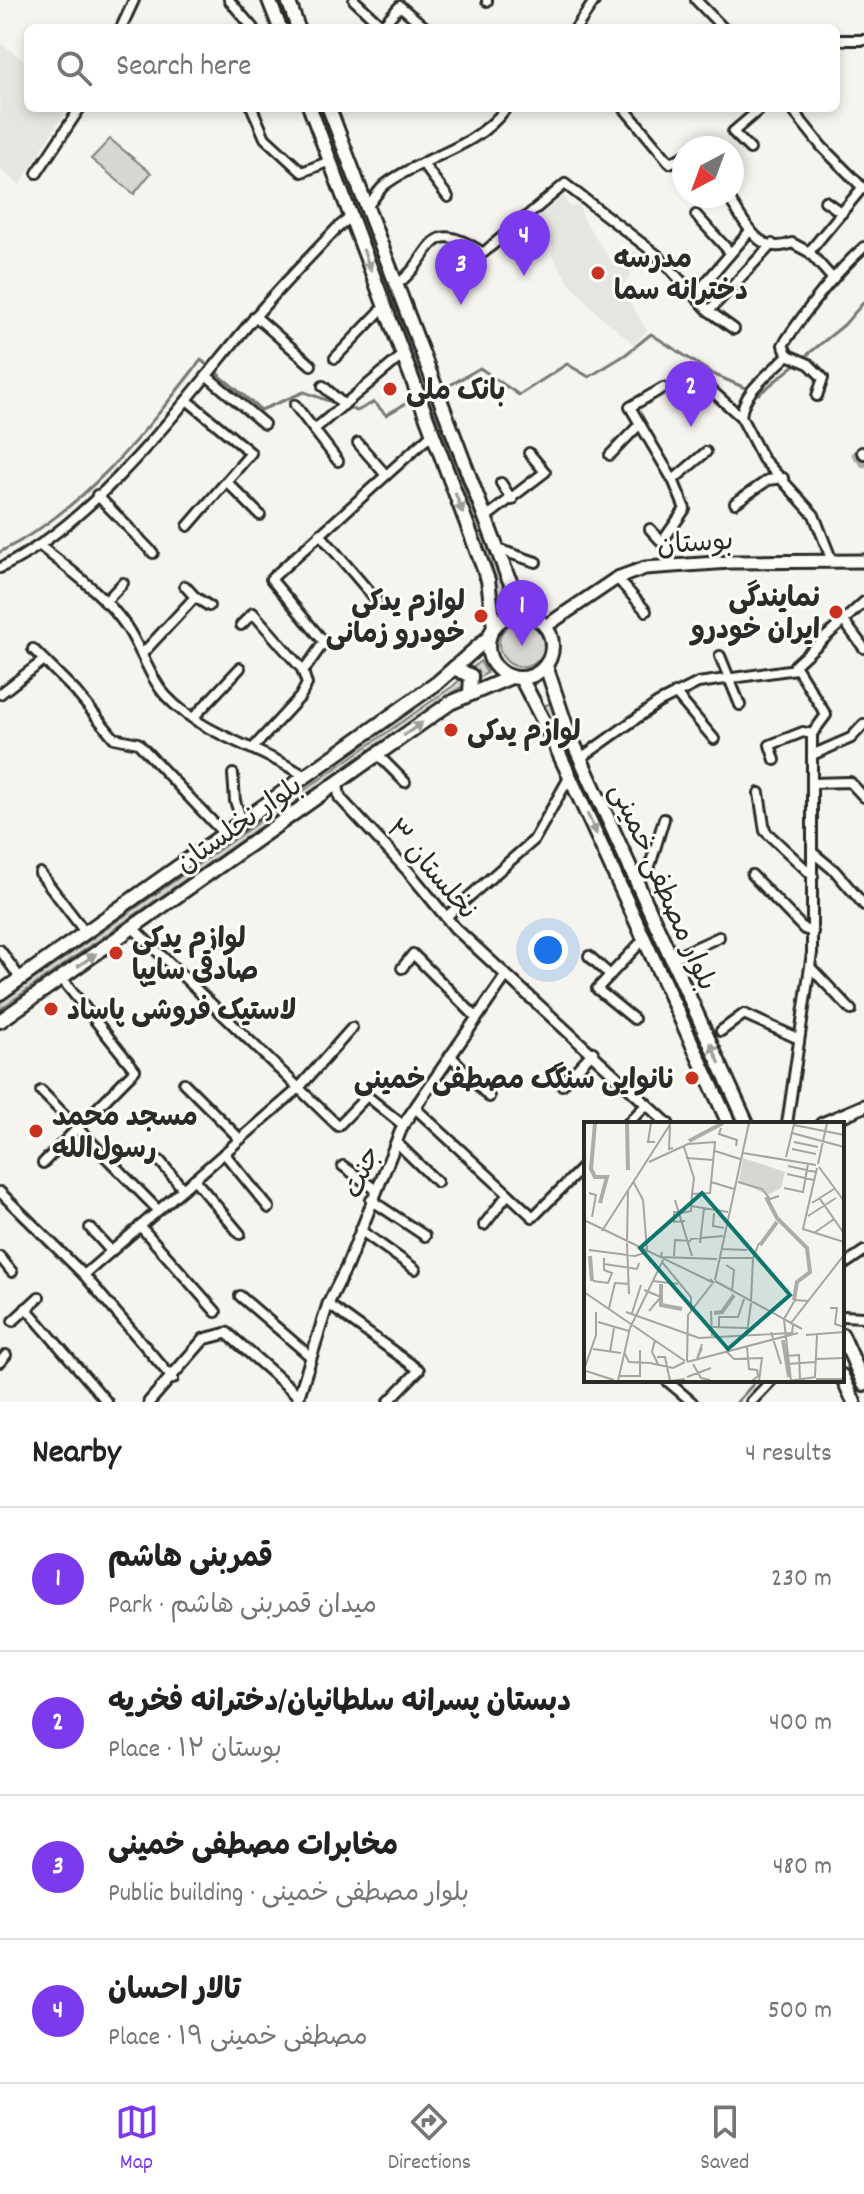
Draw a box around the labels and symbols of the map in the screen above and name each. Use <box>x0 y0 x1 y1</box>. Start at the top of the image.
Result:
north arrow <box>672 136 744 208</box>
pin: 4 <box>498 210 550 276</box>
pin: 3 <box>435 239 487 305</box>
place label: مدرسه دخترانه سما <box>614 242 748 314</box>
one-way arrow <box>361 248 374 272</box>
marker: مدرسه دخترانه سما <box>589 264 607 282</box>
pin: 2 <box>665 361 717 427</box>
place label: بانک ملی <box>406 374 505 414</box>
marker: بانک ملی <box>381 380 399 398</box>
one-way arrow <box>453 491 466 515</box>
street label: بوستان <box>656 523 735 569</box>
place label: نمایندگی ایران خودرو <box>689 579 820 653</box>
pin: 1 <box>496 580 548 646</box>
place label: لوازم یدکی خودرو زمانی <box>326 585 465 657</box>
marker: نمایندگی ایران خودرو <box>827 603 845 621</box>
marker: لوازم یدکی خودرو زمانی <box>472 607 490 625</box>
place label: لوازم یدکی <box>467 715 581 755</box>
marker: لوازم یدکی <box>442 721 460 739</box>
one-way arrow <box>403 722 424 737</box>
street label: بلوار نخلستان <box>169 769 312 886</box>
street label: بلوار مصطفی خمینی <box>597 778 724 998</box>
street label: نخلستان ۳ <box>374 812 484 931</box>
one-way arrow <box>585 812 599 836</box>
place label: لوازم یدکی صادقی سایپا <box>132 922 258 994</box>
your location <box>528 930 568 970</box>
marker: لوازم یدکی صادقی سایپا <box>107 944 125 962</box>
one-way arrow <box>76 952 97 968</box>
place label: لاستیک فروشی پاساد <box>67 994 296 1034</box>
marker: لاستیک فروشی پاساد <box>42 1000 60 1018</box>
one-way arrow <box>708 1041 722 1065</box>
place label: نانوایی سنگک مصطفی خمینی <box>354 1061 676 1103</box>
marker: نانوایی سنگک مصطفی خمینی <box>683 1069 701 1087</box>
place label: مسجد محمد رسول‌الله <box>52 1100 198 1172</box>
marker: مسجد محمد رسول‌الله <box>27 1122 45 1140</box>
inset map <box>584 1122 844 1382</box>
street label: جنت <box>336 1140 394 1206</box>

